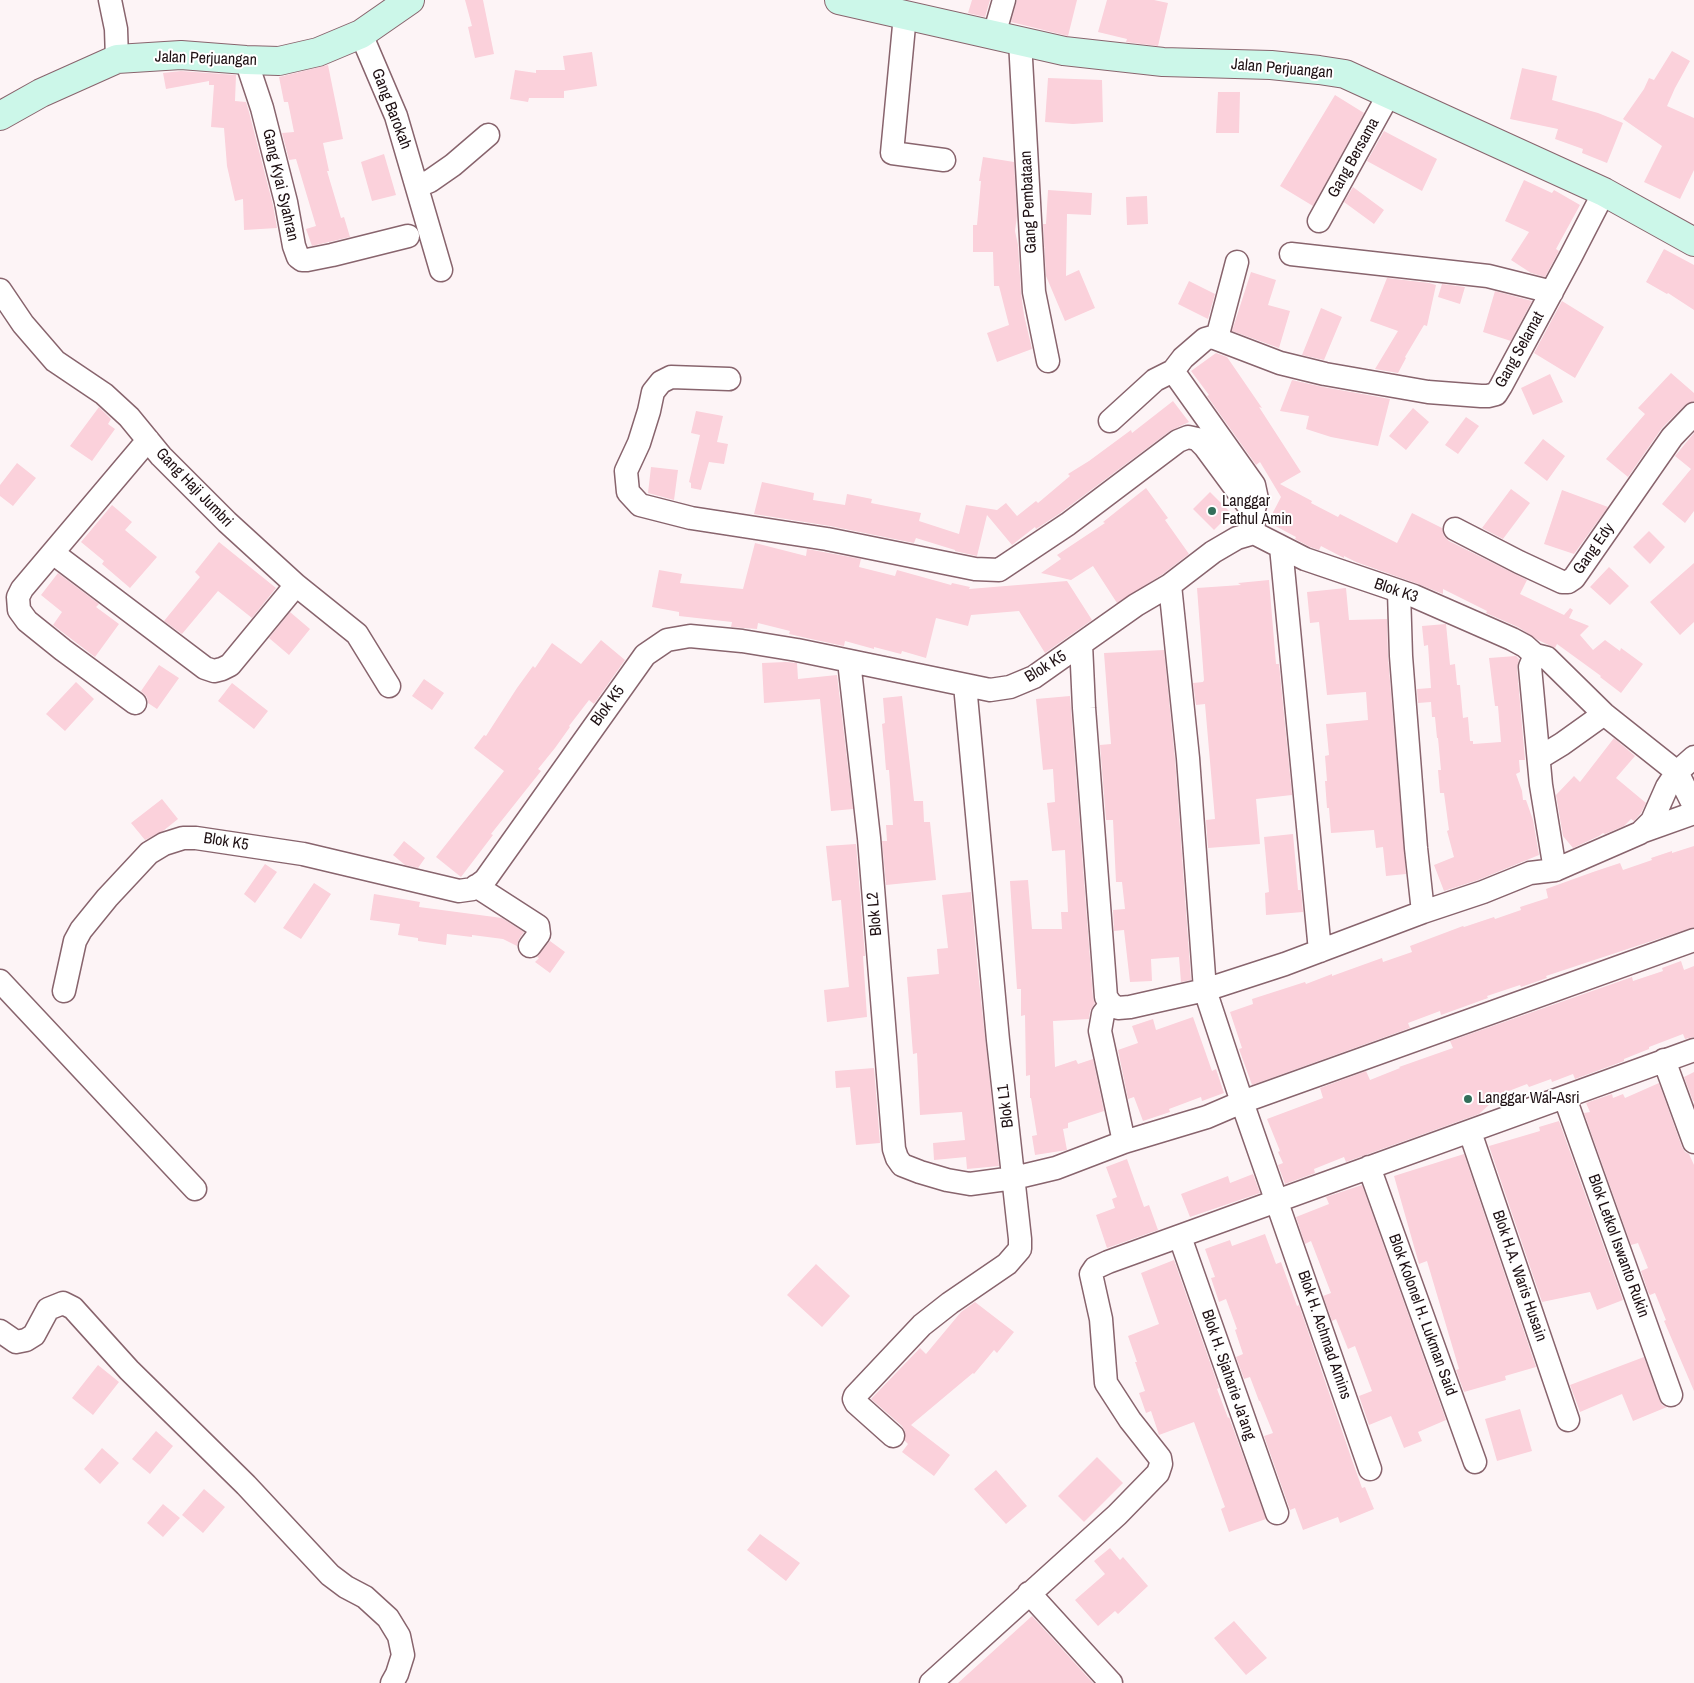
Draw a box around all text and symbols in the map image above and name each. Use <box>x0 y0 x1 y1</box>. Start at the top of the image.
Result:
street label: Jalan Perjuangan <box>155 48 257 70</box>
street label: Jalan Perjuangan <box>1230 55 1334 83</box>
street label: Gang Barokah <box>367 66 415 152</box>
street label: Gang Bersama <box>1324 115 1384 201</box>
street label: Gang Kyai Syahran <box>258 127 302 243</box>
street label: Gang Pembataan <box>1017 150 1041 254</box>
street label: Gang Selamat <box>1491 309 1549 391</box>
street label: Gang Haji Jumbri <box>151 444 237 532</box>
place label: Langgar Fathul Amin <box>1222 492 1292 530</box>
marker: Langgar Fathul Amin <box>1206 505 1218 517</box>
street label: Gang Edy <box>1569 520 1619 578</box>
street label: Blok K3 <box>1371 575 1421 607</box>
street label: Blok K5 <box>1022 647 1070 687</box>
street label: Blok K5 <box>587 682 629 730</box>
street label: Blok K5 <box>202 829 250 855</box>
street label: Blok L2 <box>864 891 886 937</box>
street label: Blok L1 <box>994 1083 1018 1129</box>
place label: Langgar Wal-Asri <box>1478 1089 1580 1109</box>
marker: Langgar Wal-Asri <box>1462 1093 1474 1105</box>
street label: Blok Letkol Iswanto Rukin <box>1583 1172 1653 1320</box>
street label: Blok H.A. Waris Husain <box>1488 1208 1550 1344</box>
street label: Blok Kolonel H. Lukman Said <box>1384 1232 1460 1398</box>
street label: Blok H. Achmad Amins <box>1293 1268 1355 1402</box>
street label: Blok H. Sjaharie Ja'ang <box>1197 1307 1259 1443</box>

